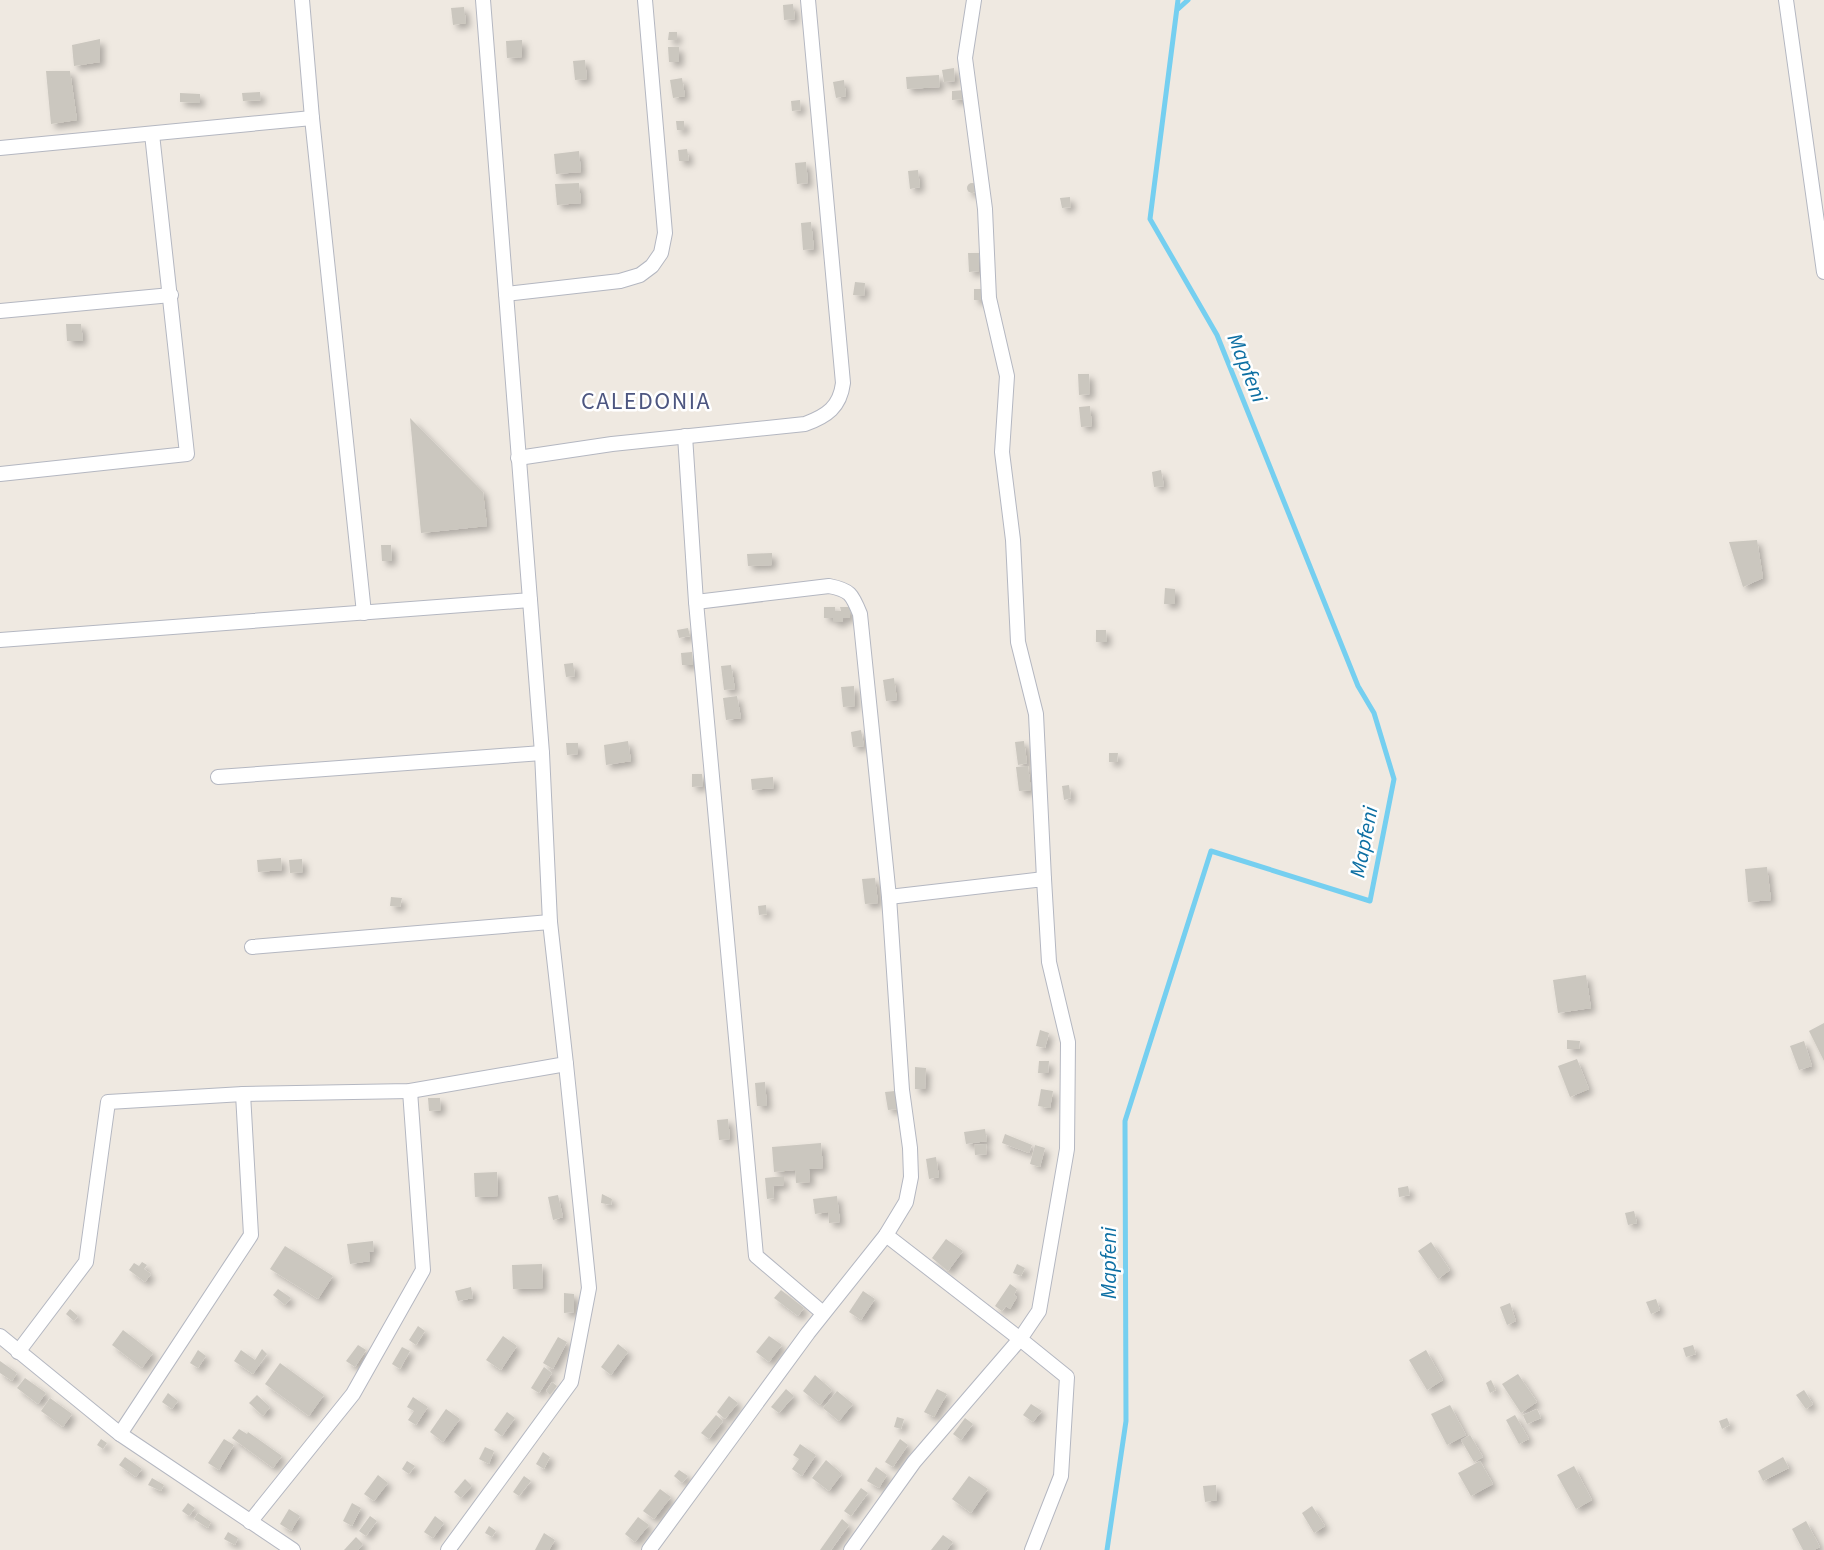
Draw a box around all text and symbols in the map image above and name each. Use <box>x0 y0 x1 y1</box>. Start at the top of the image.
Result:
water label: Mapfeni <box>1219 328 1276 408</box>
district label: CALEDONIA <box>581 384 711 419</box>
water label: Mapfeni <box>1341 803 1387 881</box>
water label: Mapfeni <box>1093 1226 1125 1299</box>

